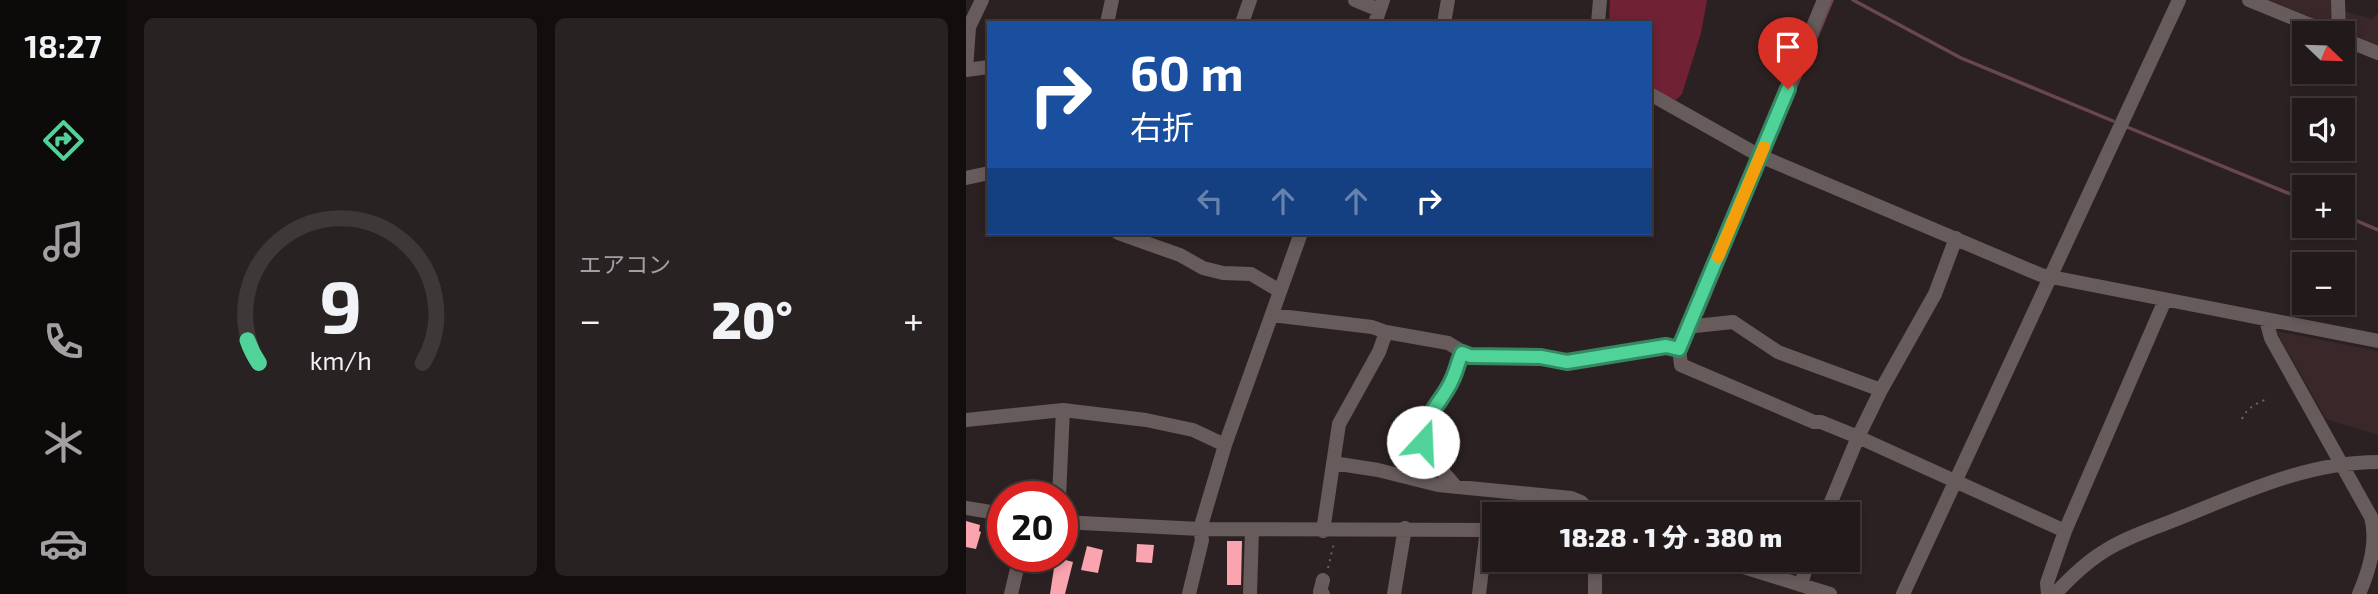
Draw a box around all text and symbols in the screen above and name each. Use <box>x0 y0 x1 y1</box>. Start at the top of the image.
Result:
pin <box>1758 17 1818 89</box>
north arrow <box>2292 21 2356 84</box>
map controls <box>2292 21 2355 315</box>
text: 18:27 <box>24 26 102 64</box>
icon: arrive <box>1769 28 1807 66</box>
text: 60 m <box>1130 42 1244 101</box>
icon: right <box>1015 49 1106 140</box>
button: sound <box>2292 98 2355 161</box>
text: 右折 <box>1130 107 1194 145</box>
icon: directions <box>39 116 88 165</box>
button: + <box>2292 175 2355 238</box>
icon: left <box>1191 182 1229 220</box>
icon: ahead <box>1264 182 1302 220</box>
icon: ahead <box>1337 182 1375 220</box>
icon: right <box>1410 182 1448 220</box>
icon: music <box>39 217 88 266</box>
text: エアコン <box>579 250 671 278</box>
button: − <box>2292 252 2355 315</box>
text: 9 <box>319 260 362 348</box>
text: 20° <box>711 287 793 349</box>
text: − <box>579 296 601 342</box>
text: + <box>903 296 924 342</box>
icon: phone <box>39 317 88 366</box>
text: km/h <box>309 345 372 375</box>
position arrow <box>1386 405 1460 479</box>
icon: climate <box>39 418 88 467</box>
speed limit sign: 20 <box>987 481 1078 572</box>
icon: car <box>39 519 88 568</box>
text: 18:28 · 1 分 · 380 m <box>1560 521 1782 552</box>

